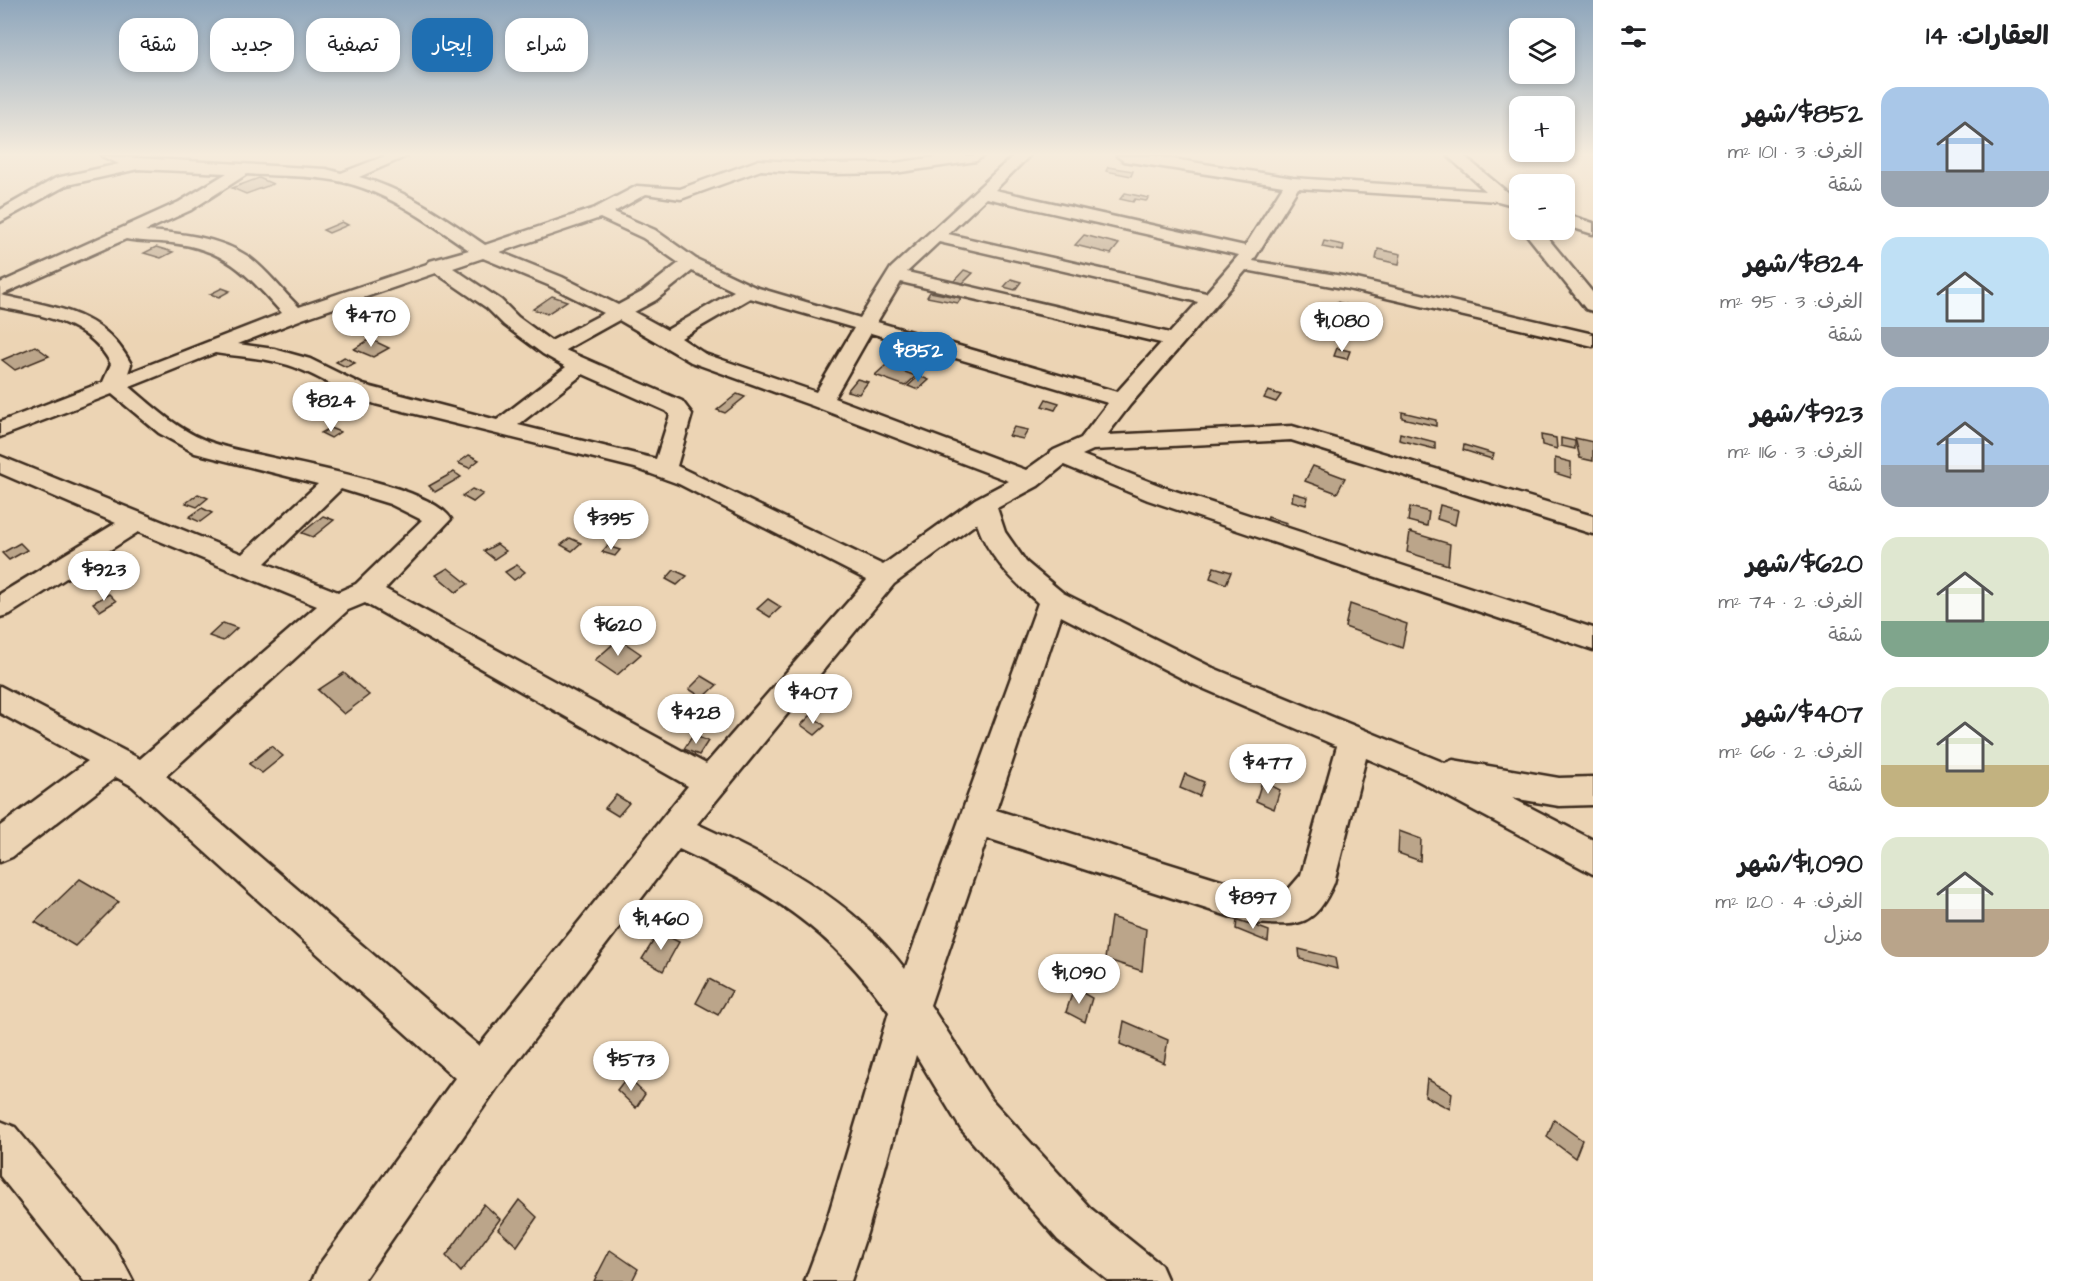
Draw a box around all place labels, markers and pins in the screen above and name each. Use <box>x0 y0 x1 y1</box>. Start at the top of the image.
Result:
pin: $470 <box>335 297 407 348</box>
pin: $1,080 <box>1293 302 1391 353</box>
pin: $852 <box>882 332 954 383</box>
pin: $824 <box>295 382 367 433</box>
pin: $395 <box>575 500 647 551</box>
pin: $923 <box>68 551 140 602</box>
pin: $620 <box>582 606 654 657</box>
pin: $407 <box>777 674 849 725</box>
pin: $428 <box>660 694 732 745</box>
pin: $477 <box>1232 744 1304 795</box>
pin: $897 <box>1217 879 1289 930</box>
pin: $1,460 <box>612 900 710 951</box>
pin: $1,090 <box>1030 954 1128 1005</box>
pin: $573 <box>595 1041 667 1092</box>

